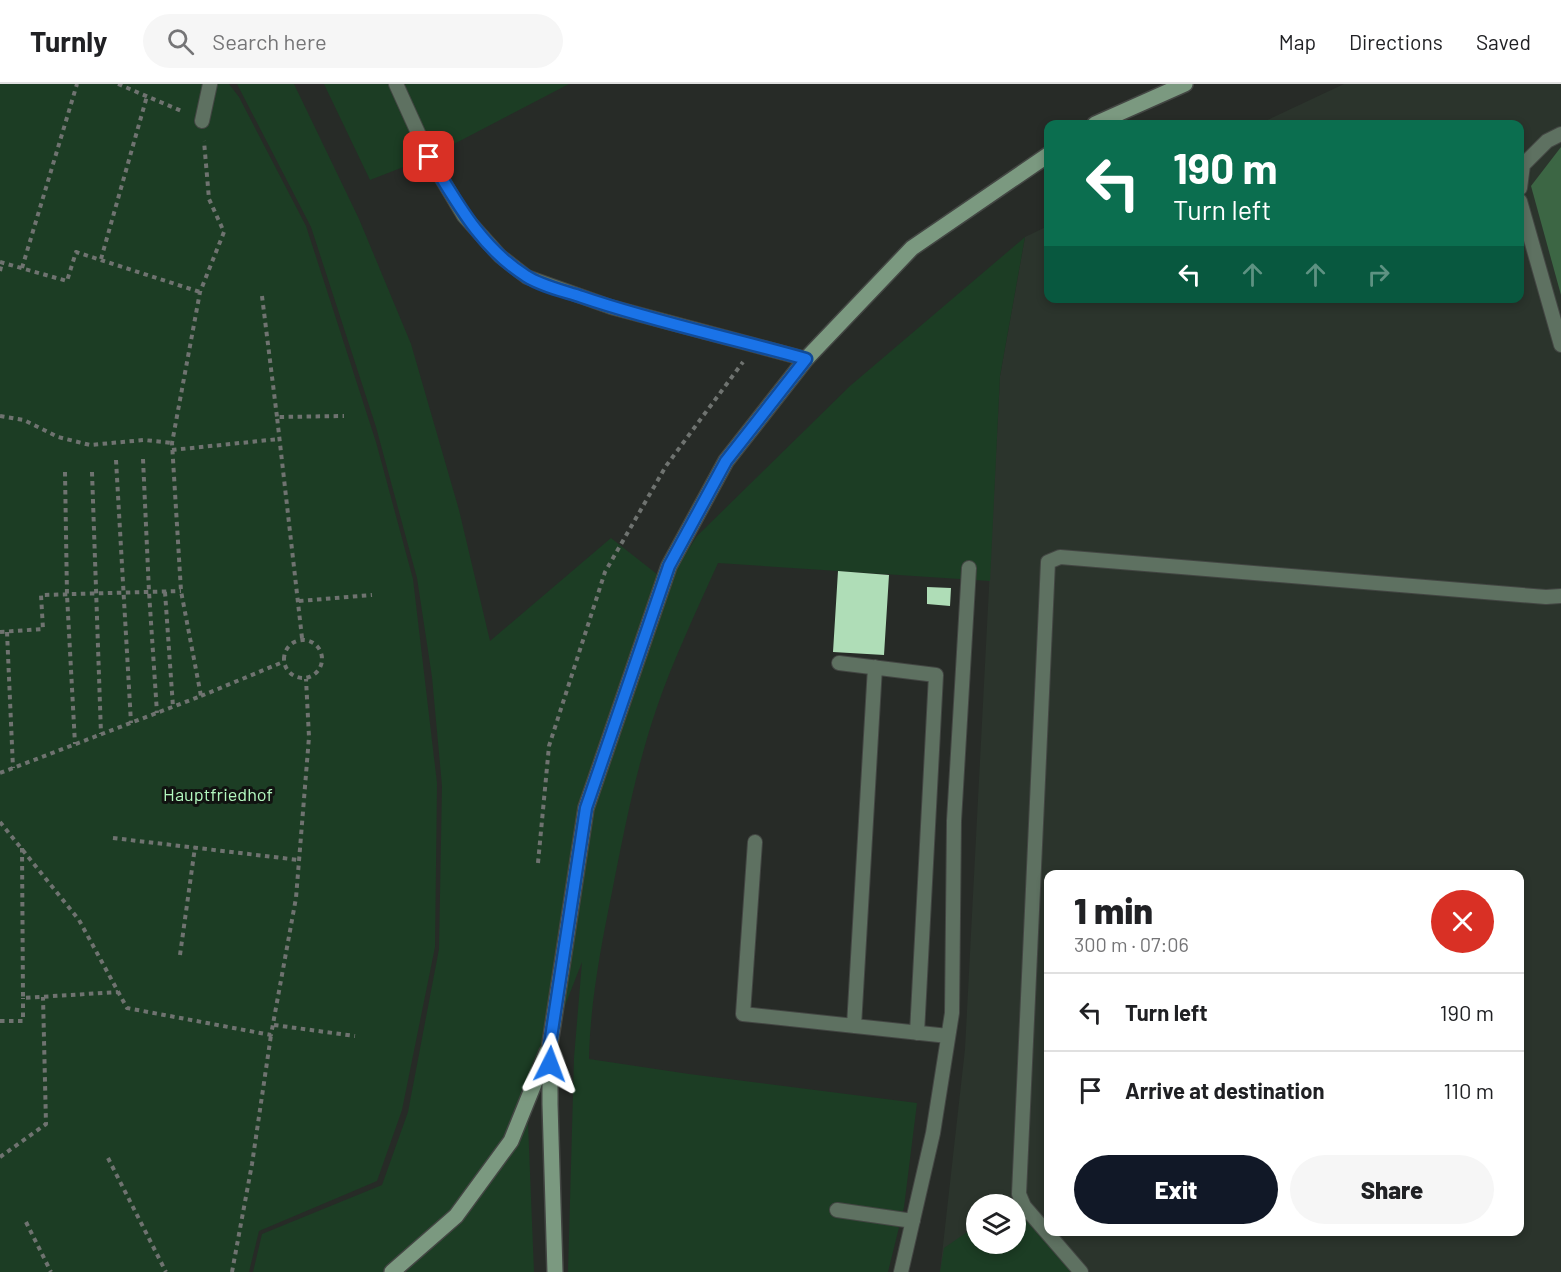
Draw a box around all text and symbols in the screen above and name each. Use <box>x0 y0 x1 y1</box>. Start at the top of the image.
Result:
search box <box>143 14 563 68</box>
text: Turnly <box>30 24 107 58</box>
icon: search <box>164 25 197 58</box>
text: Search here <box>212 28 327 54</box>
text: Map <box>1279 29 1316 54</box>
text: Directions <box>1349 29 1443 54</box>
text: Saved <box>1476 29 1531 54</box>
pin <box>403 131 454 182</box>
icon: arrive <box>412 140 445 173</box>
text: 190 m <box>1173 142 1278 192</box>
icon: left <box>1074 144 1152 222</box>
text: Turn left <box>1173 193 1271 225</box>
icon: left <box>1173 258 1206 291</box>
icon: ahead <box>1236 258 1269 291</box>
icon: ahead <box>1299 258 1332 291</box>
icon: right <box>1362 258 1395 291</box>
park label: Hauptfriedhof <box>163 783 273 805</box>
text: 1 min <box>1074 888 1153 931</box>
button: close <box>1431 890 1494 953</box>
text: 300 m · 07:06 <box>1074 932 1189 956</box>
icon: left <box>1074 996 1107 1029</box>
text: Turn left <box>1125 999 1208 1025</box>
text: 190 m <box>1440 999 1494 1025</box>
position arrow <box>518 1032 582 1096</box>
icon: arrive <box>1074 1074 1107 1107</box>
text: Arrive at destination <box>1125 1077 1324 1103</box>
text: 110 m <box>1444 1077 1494 1103</box>
button: Exit <box>1074 1155 1278 1224</box>
button: Share <box>1290 1155 1494 1224</box>
map controls <box>966 1194 1026 1254</box>
button: layers <box>966 1194 1026 1254</box>

